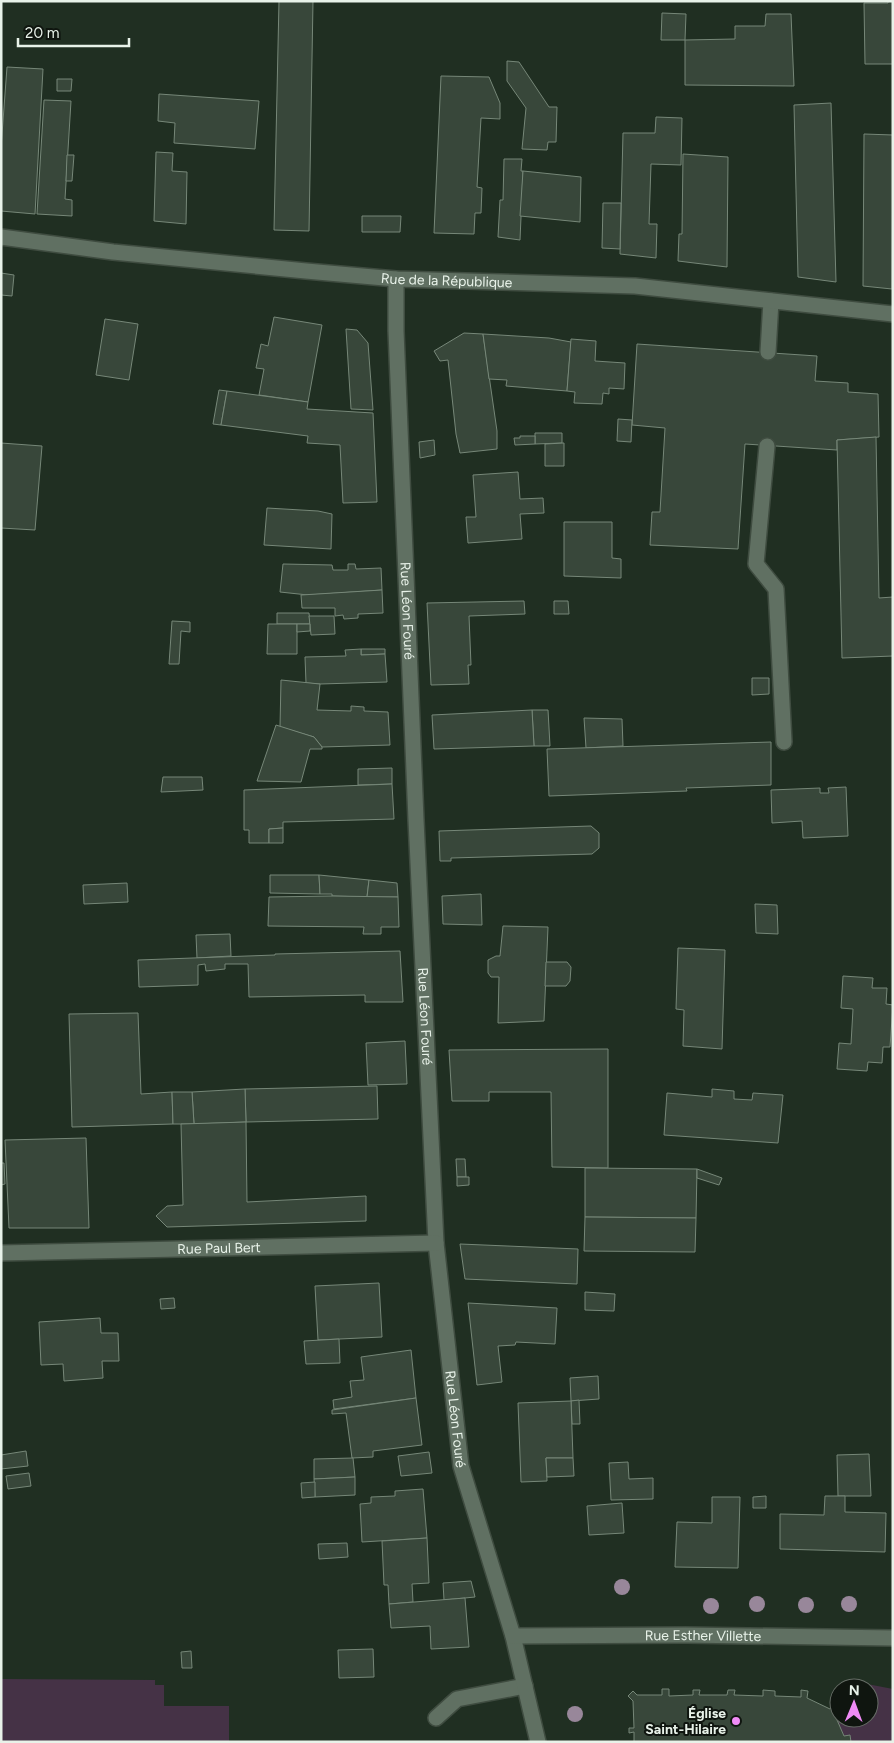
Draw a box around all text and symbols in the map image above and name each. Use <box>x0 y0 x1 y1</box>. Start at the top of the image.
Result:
scale bar <box>18 15 129 47</box>
text: 20 m <box>25 24 59 42</box>
street label: Rue de la République <box>380 269 513 291</box>
street label: Rue Léon Fouré <box>397 561 418 660</box>
street label: Rue Léon Fouré <box>414 967 436 1066</box>
street label: Rue Paul Bert <box>177 1239 261 1257</box>
street label: Rue Léon Fouré <box>442 1369 470 1469</box>
street label: Rue Esther Villette <box>645 1626 762 1645</box>
north arrow <box>829 1678 879 1728</box>
text: N <box>849 1682 860 1699</box>
place label: Église Saint-Hilaire <box>645 1705 726 1738</box>
marker: Église Saint-Hilaire <box>730 1715 742 1727</box>

